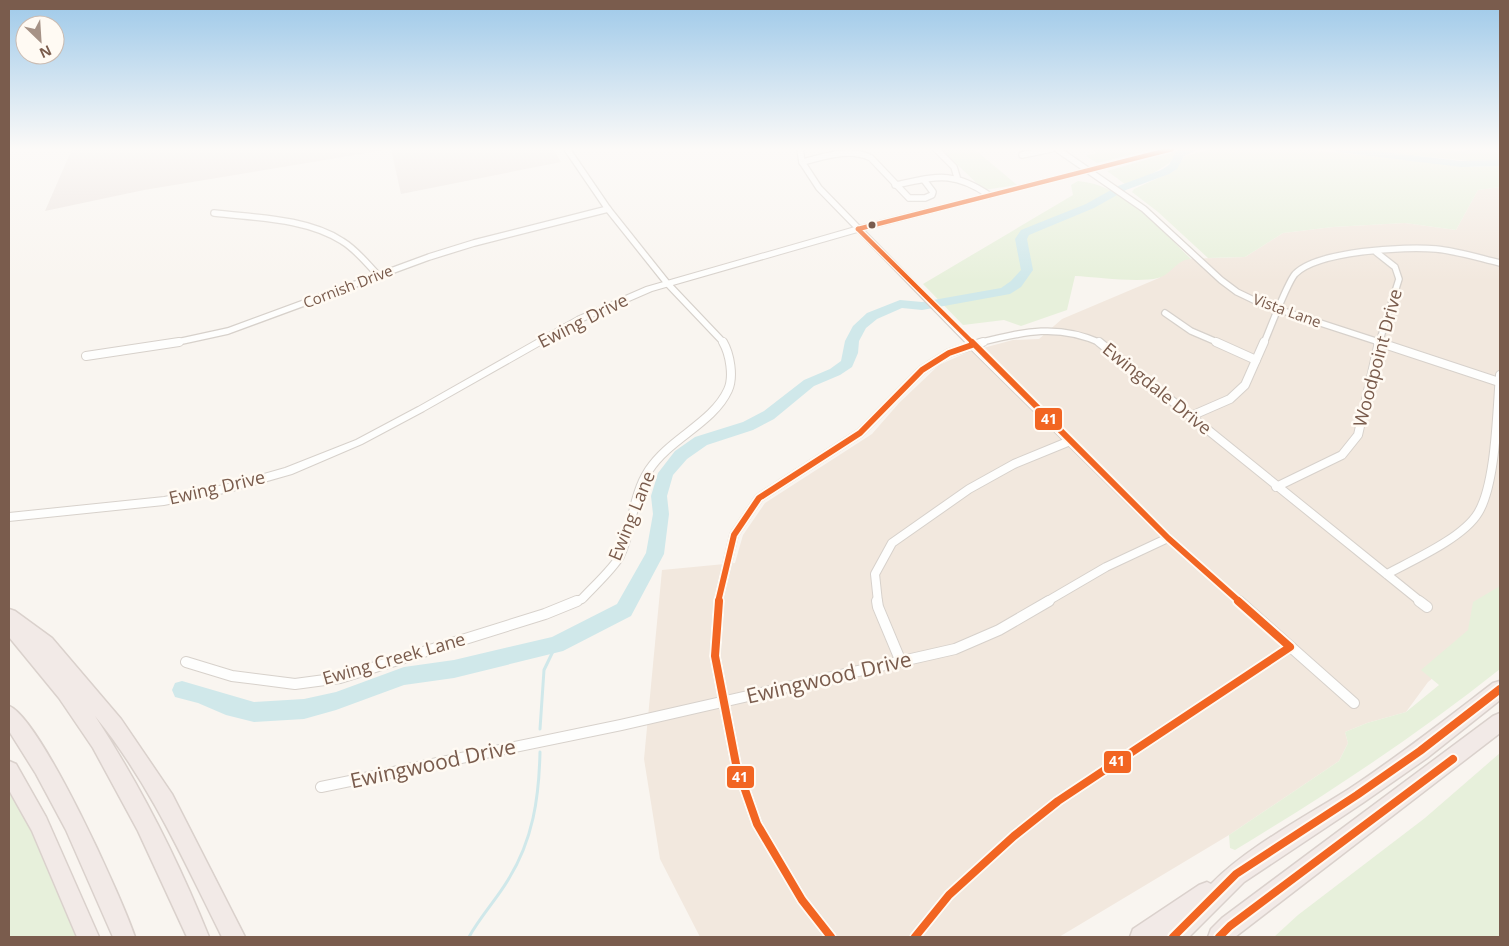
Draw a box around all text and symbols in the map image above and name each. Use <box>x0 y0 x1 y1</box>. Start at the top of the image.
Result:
north arrow <box>15 15 65 65</box>
text: N <box>37 41 55 63</box>
unlabelled marker <box>867 220 877 230</box>
street label: Cornish Drive <box>300 260 395 312</box>
street label: Woodpoint Drive <box>1347 286 1407 429</box>
street label: Ewing Drive <box>533 287 632 353</box>
street label: Vista Lane <box>1250 288 1324 332</box>
street label: Ewingdale Drive <box>1098 337 1217 440</box>
line badge: 41 <box>1034 407 1063 431</box>
text: 41 <box>1041 409 1057 428</box>
street label: Ewing Drive <box>166 464 267 510</box>
street label: Ewing Lane <box>602 467 660 564</box>
street label: Ewing Creek Lane <box>319 626 468 690</box>
street label: Ewingwood Drive <box>743 644 914 710</box>
street label: Ewingwood Drive <box>347 732 518 794</box>
line badge: 41 <box>1103 750 1132 774</box>
text: 41 <box>1109 751 1125 770</box>
line badge: 41 <box>726 765 755 789</box>
text: 41 <box>732 767 748 786</box>

